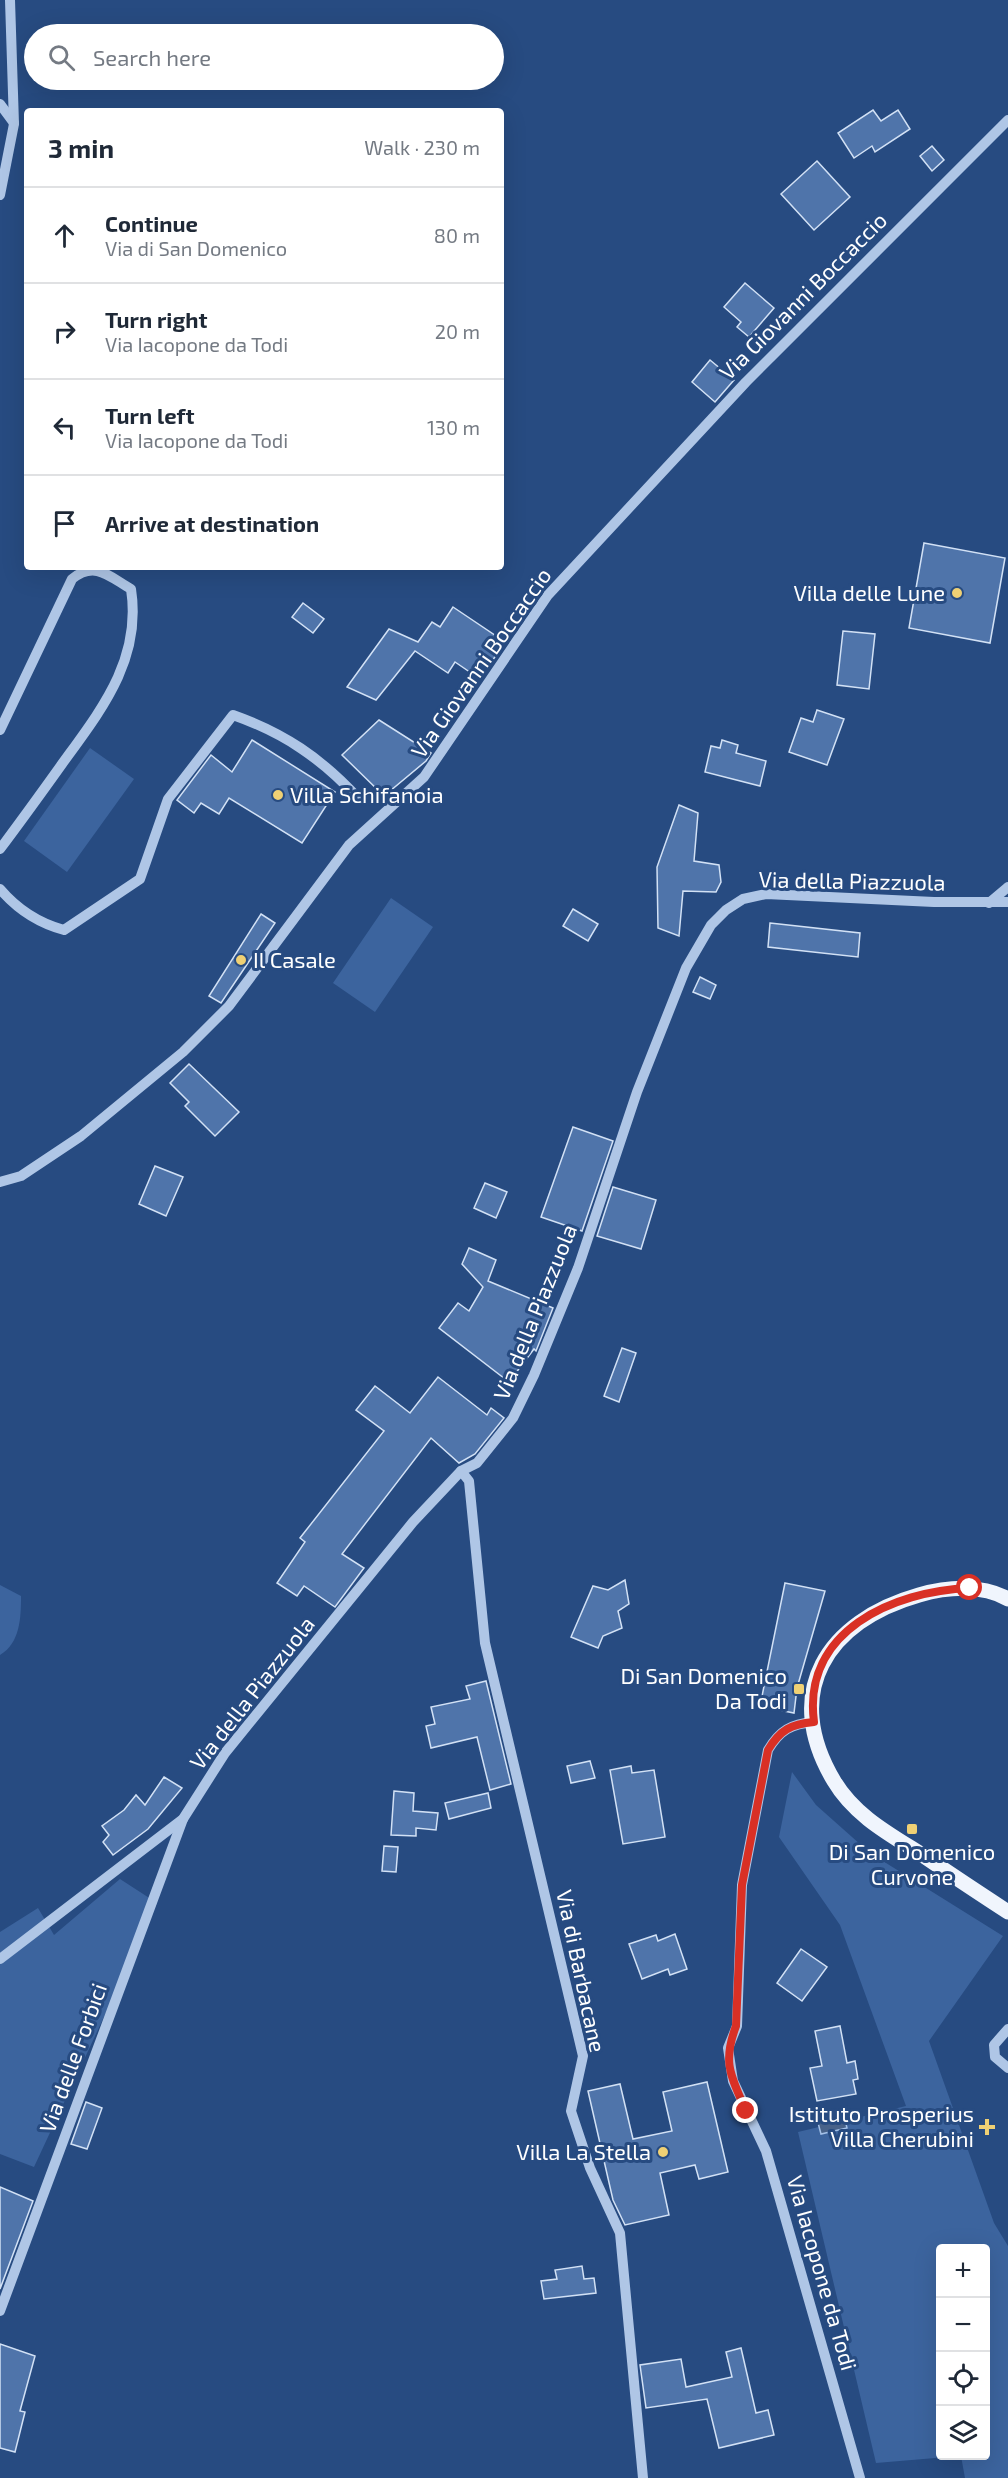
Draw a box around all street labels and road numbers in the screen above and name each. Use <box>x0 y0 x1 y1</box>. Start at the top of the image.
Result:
street label: Via Giovanni Boccaccio <box>713 206 891 384</box>
street label: Via Giovanni Boccaccio <box>405 562 556 762</box>
street label: Via della Piazzuola <box>758 865 946 895</box>
street label: Via della Piazzuola <box>487 1220 581 1403</box>
street label: Via della Piazzuola <box>183 1611 319 1774</box>
street label: Via di Barbacane <box>552 1887 612 2054</box>
street label: Via delle Forbici <box>33 1979 111 2136</box>
street label: Via Iacopone da Todi <box>783 2172 863 2373</box>

